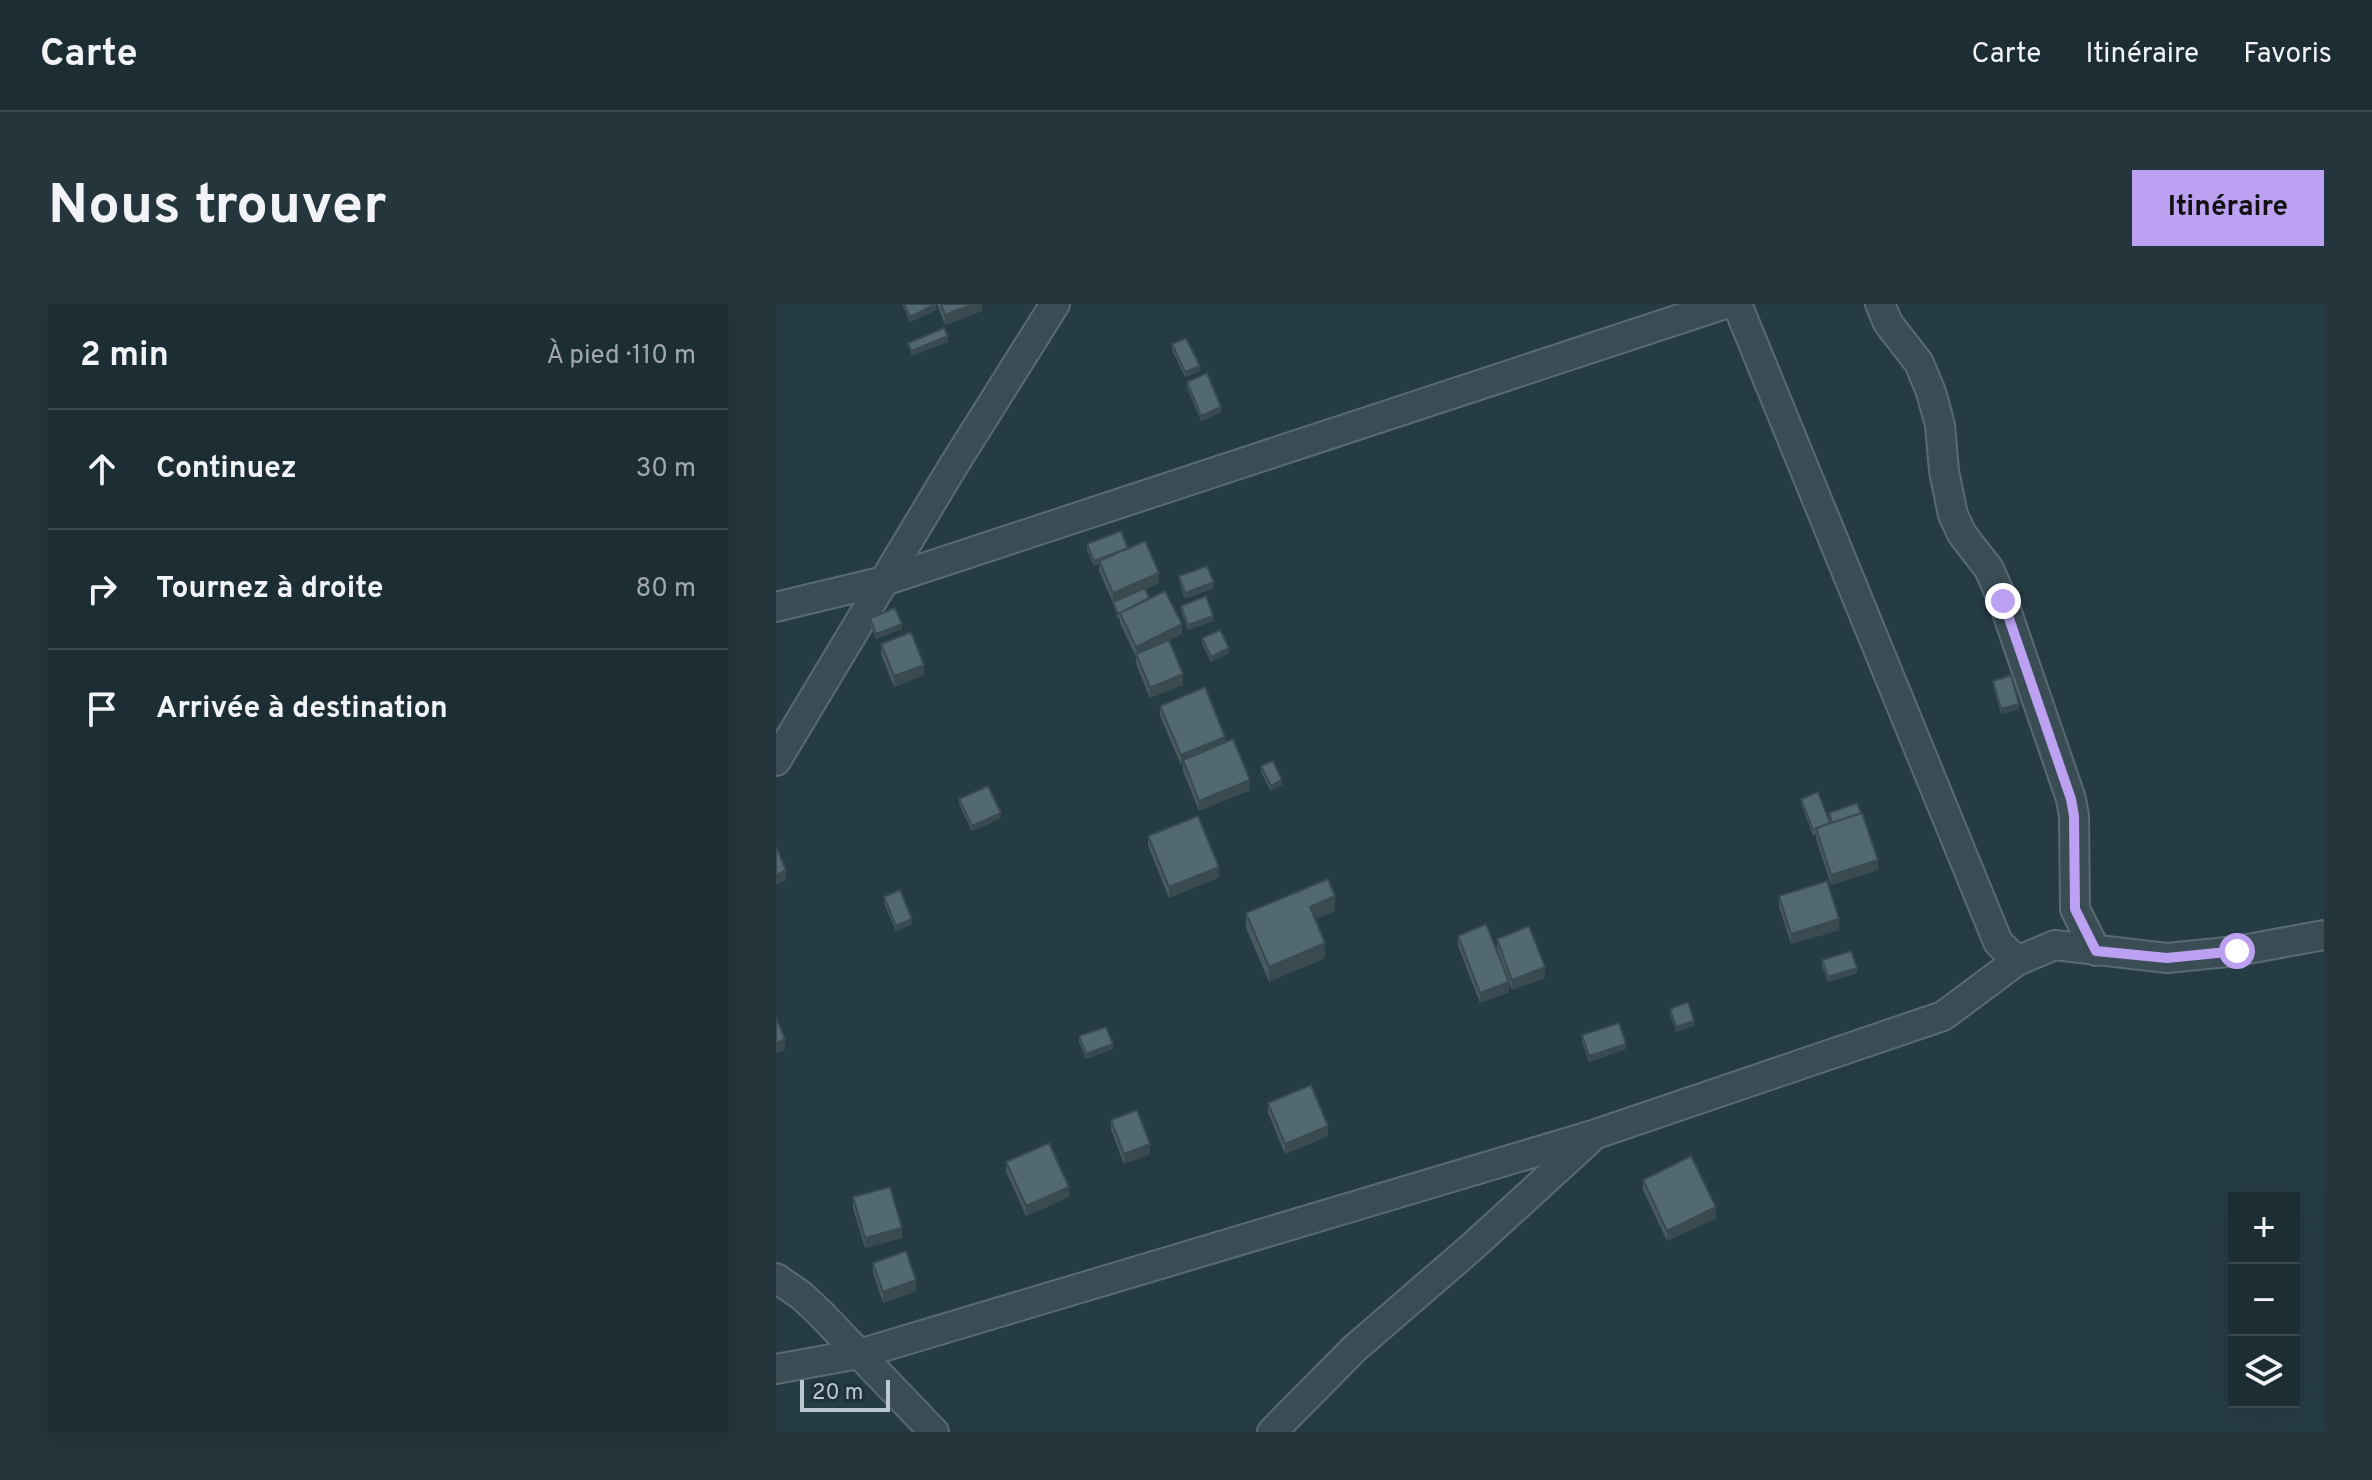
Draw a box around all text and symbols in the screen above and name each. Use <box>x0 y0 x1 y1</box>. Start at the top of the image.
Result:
text: Carte <box>40 31 138 80</box>
text: Carte <box>1972 37 2041 73</box>
text: Itinéraire <box>2085 37 2199 73</box>
text: Favoris <box>2243 37 2332 73</box>
button: Itinéraire <box>2132 170 2324 246</box>
text: Nous trouver <box>48 173 387 243</box>
text: 2 min <box>80 335 169 378</box>
text: À pied · 110 m <box>546 340 696 373</box>
icon: ahead <box>80 447 124 491</box>
text: Continuez <box>156 451 297 488</box>
text: 30 m <box>636 453 696 486</box>
icon: right <box>80 567 124 611</box>
text: Tournez à droite <box>156 571 384 608</box>
text: 80 m <box>636 573 696 606</box>
route end <box>1985 583 2021 619</box>
icon: arrive <box>80 687 124 731</box>
text: Arrivée à destination <box>156 691 448 728</box>
route start <box>2219 933 2255 969</box>
map controls <box>2228 1192 2300 1408</box>
button: + <box>2228 1192 2300 1264</box>
button: − <box>2228 1264 2300 1336</box>
button: layers <box>2228 1336 2300 1408</box>
scale bar <box>800 1376 890 1412</box>
text: 20 m <box>812 1380 863 1407</box>

